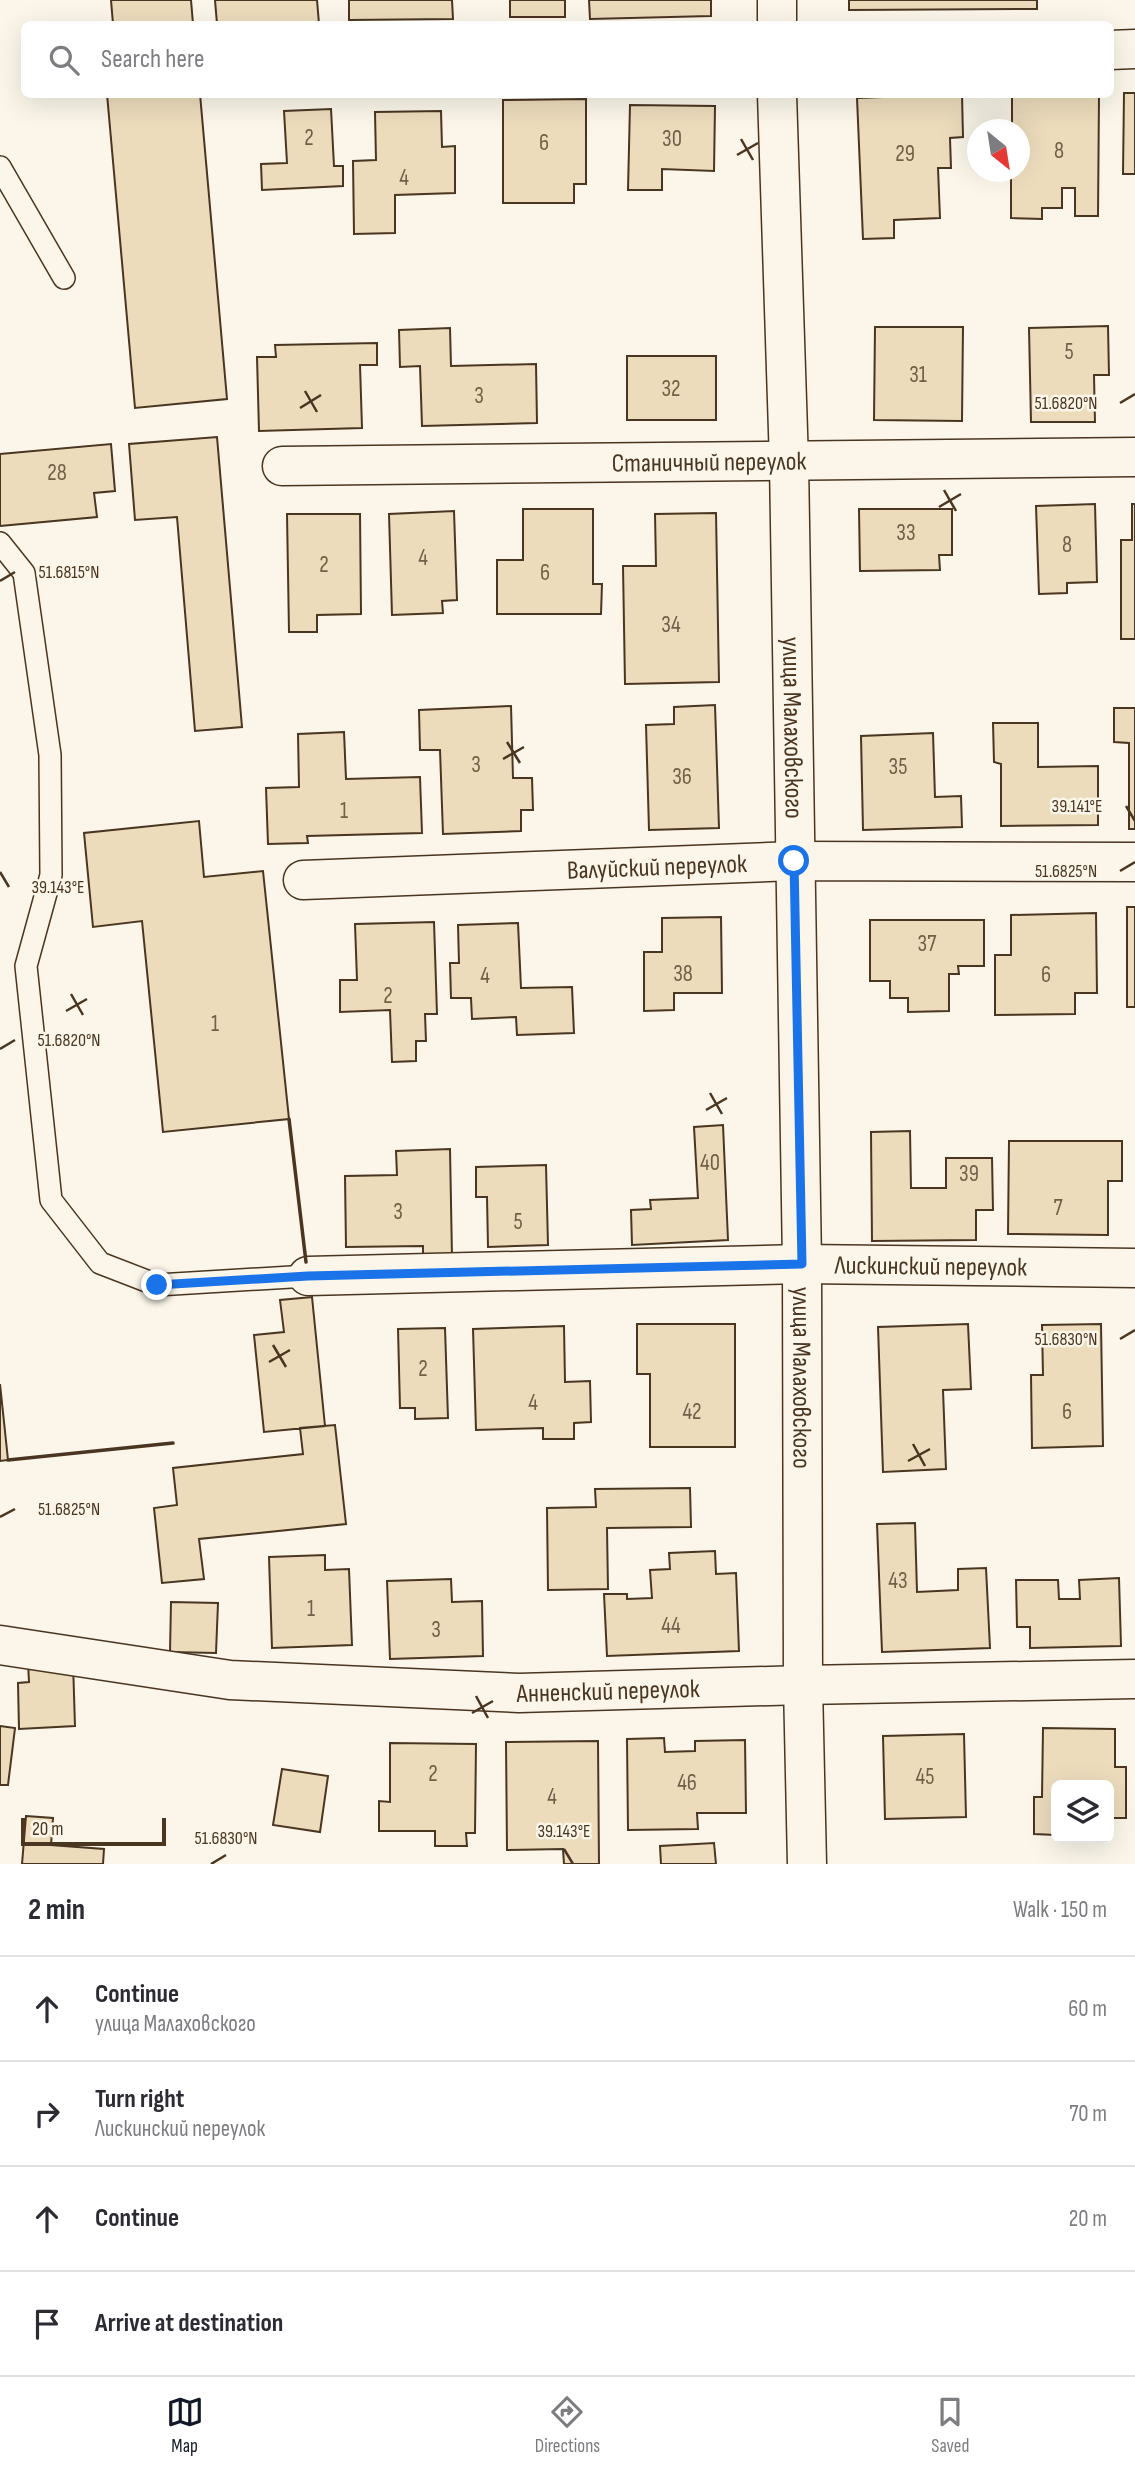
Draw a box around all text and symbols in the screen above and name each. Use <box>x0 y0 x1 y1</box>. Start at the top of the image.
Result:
search box <box>21 21 1114 98</box>
icon: search <box>45 41 83 79</box>
text: Search here <box>101 44 204 75</box>
north arrow <box>967 119 1030 182</box>
house number: 2 <box>304 124 314 152</box>
house number: 30 <box>662 125 682 153</box>
house number: 6 <box>539 129 549 157</box>
house number: 8 <box>1054 137 1064 165</box>
house number: 29 <box>895 140 915 168</box>
house number: 4 <box>399 164 409 192</box>
house number: 5 <box>1064 338 1074 366</box>
house number: 31 <box>909 361 927 389</box>
house number: 32 <box>661 375 681 403</box>
house number: 3 <box>474 382 484 410</box>
text: 51.6820°N <box>1034 393 1098 414</box>
street label: Станичный переулок <box>612 446 807 480</box>
house number: 28 <box>47 459 67 487</box>
house number: 33 <box>896 519 916 547</box>
house number: 8 <box>1062 531 1072 559</box>
house number: 4 <box>418 544 428 572</box>
house number: 2 <box>319 551 329 579</box>
house number: 6 <box>540 559 550 587</box>
text: 51.6815°N <box>39 562 99 583</box>
house number: 34 <box>661 611 681 639</box>
street label: улица Малаховского <box>775 637 809 819</box>
house number: 3 <box>471 751 481 779</box>
house number: 35 <box>889 753 907 781</box>
house number: 36 <box>672 763 692 791</box>
text: 39.141°E <box>1052 796 1102 817</box>
house number: 1 <box>340 797 348 825</box>
route start <box>778 845 809 876</box>
street label: Валуйский переулок <box>566 849 748 887</box>
text: 51.6825°N <box>1035 861 1097 882</box>
text: 39.143°E <box>32 877 84 898</box>
house number: 37 <box>918 930 936 958</box>
house number: 38 <box>673 960 693 988</box>
house number: 6 <box>1041 961 1051 989</box>
house number: 4 <box>480 962 490 990</box>
house number: 2 <box>383 982 393 1010</box>
house number: 1 <box>211 1010 219 1038</box>
text: 51.6820°N <box>37 1030 101 1051</box>
house number: 40 <box>700 1149 720 1177</box>
house number: 39 <box>959 1160 979 1188</box>
house number: 7 <box>1053 1194 1063 1222</box>
house number: 3 <box>393 1198 403 1226</box>
house number: 5 <box>513 1208 523 1236</box>
street label: Лискинский переулок <box>833 1250 1027 1284</box>
route end <box>141 1269 172 1300</box>
street label: улица Малаховского <box>785 1287 816 1469</box>
text: 51.6830°N <box>1035 1329 1097 1350</box>
house number: 2 <box>418 1355 428 1383</box>
house number: 4 <box>528 1389 538 1417</box>
house number: 42 <box>682 1398 702 1426</box>
house number: 6 <box>1062 1398 1072 1426</box>
text: 51.6825°N <box>38 1499 100 1520</box>
house number: 43 <box>888 1567 908 1595</box>
house number: 1 <box>307 1595 315 1623</box>
house number: 44 <box>661 1612 681 1640</box>
house number: 3 <box>431 1616 441 1644</box>
street label: Анненский переулок <box>515 1674 700 1710</box>
house number: 2 <box>428 1760 438 1788</box>
house number: 45 <box>916 1763 934 1791</box>
house number: 46 <box>677 1769 697 1797</box>
map controls <box>1051 1780 1114 1843</box>
button: layers <box>1051 1780 1114 1843</box>
house number: 4 <box>547 1783 557 1811</box>
scale bar <box>21 1815 166 1847</box>
text: 20 m <box>32 1818 64 1841</box>
text: 39.143°E <box>538 1821 590 1842</box>
text: 51.6830°N <box>195 1828 257 1849</box>
text: 2 min <box>28 1892 85 1928</box>
text: Walk · 150 m <box>1013 1896 1107 1924</box>
text: Continue <box>95 1979 179 2010</box>
icon: ahead <box>28 1990 66 2028</box>
text: 60 m <box>1068 1995 1107 2023</box>
text: улица Малаховского <box>95 2010 256 2038</box>
text: Turn right <box>95 2084 184 2115</box>
icon: right <box>28 2095 66 2133</box>
text: 70 m <box>1069 2100 1107 2128</box>
text: Лискинский переулок <box>95 2115 265 2143</box>
icon: ahead <box>28 2200 66 2238</box>
text: Continue <box>95 2203 179 2234</box>
text: 20 m <box>1069 2205 1107 2233</box>
icon: arrive <box>28 2305 66 2343</box>
text: Arrive at destination <box>95 2308 283 2339</box>
tab: Map <box>166 2393 204 2458</box>
tab: Directions <box>535 2393 600 2458</box>
tab: Saved <box>931 2393 969 2458</box>

